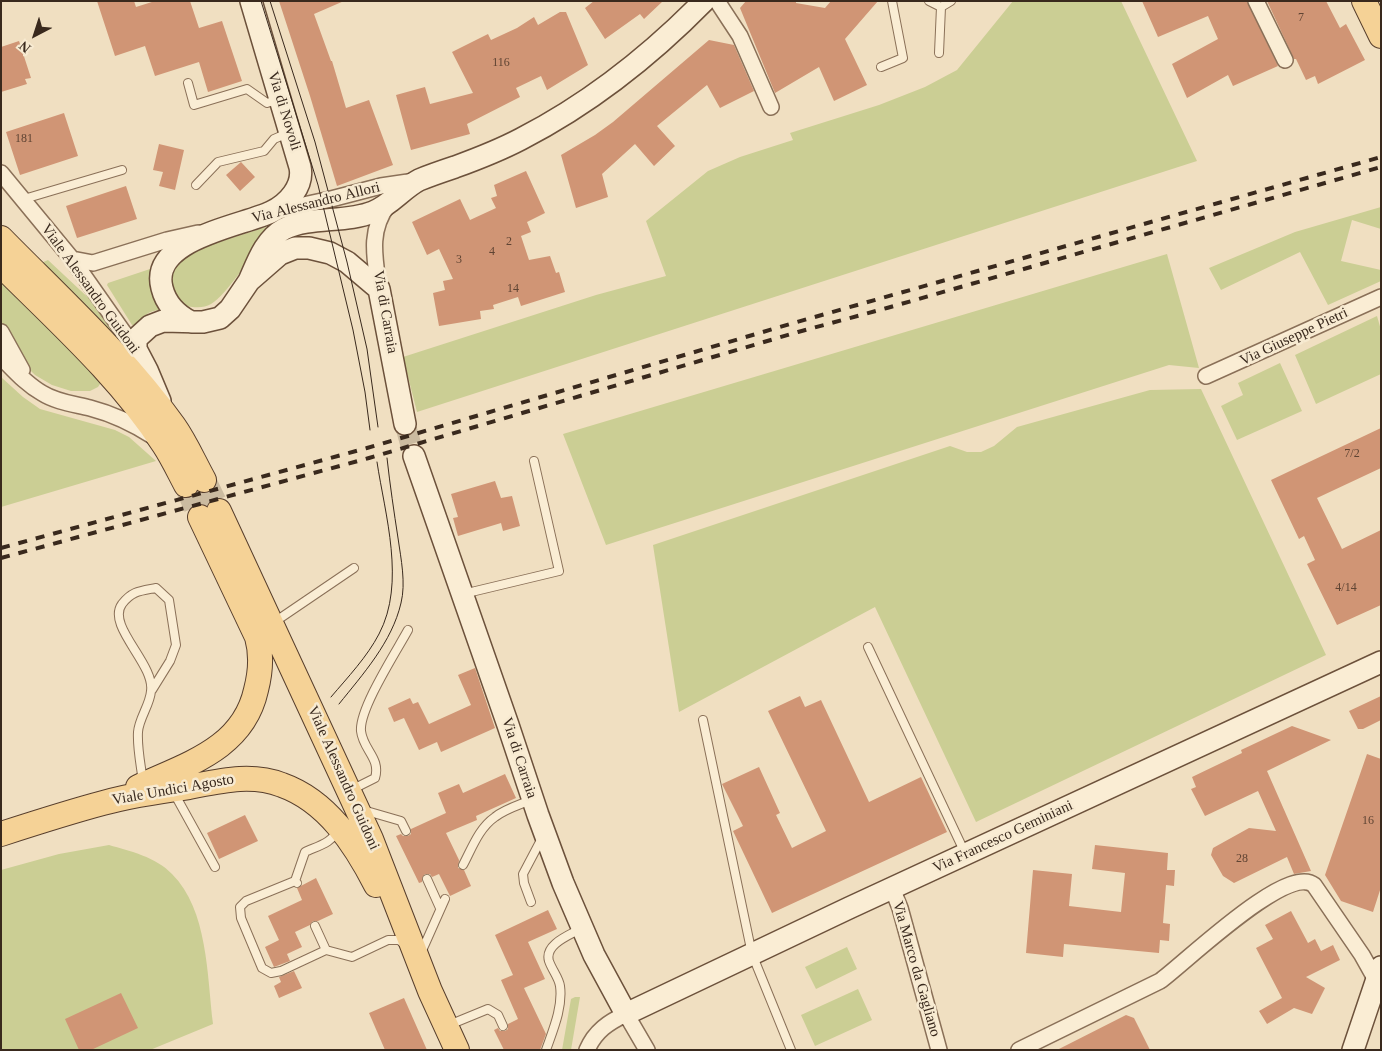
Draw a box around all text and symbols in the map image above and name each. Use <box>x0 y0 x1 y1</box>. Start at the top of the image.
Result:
north arrow <box>10 10 60 60</box>
house number: 7 <box>1298 11 1304 25</box>
text: N <box>16 38 34 56</box>
house number: 116 <box>492 56 510 70</box>
street label: Via di Novoli <box>263 69 305 153</box>
house number: 181 <box>15 132 33 146</box>
street label: Via Alessandro Allori <box>250 178 382 228</box>
street label: Viale Alessandro Guidoni <box>37 221 143 357</box>
house number: 2 <box>506 235 512 249</box>
house number: 4 <box>489 245 495 259</box>
house number: 3 <box>456 253 462 267</box>
street label: Via di Carraia <box>369 269 401 355</box>
house number: 14 <box>507 282 519 296</box>
street label: Via Giuseppe Pietri <box>1237 304 1351 370</box>
house number: 7/2 <box>1344 447 1360 461</box>
house number: 4/14 <box>1335 581 1357 595</box>
street label: Viale Alessandro Guidoni <box>303 703 383 853</box>
street label: Via di Carraia <box>497 715 541 801</box>
street label: Viale Undici Agosto <box>111 770 235 810</box>
street label: Via Francesco Geminiani <box>930 797 1076 877</box>
house number: 16 <box>1362 814 1374 828</box>
house number: 28 <box>1236 852 1248 866</box>
street label: Via Marco da Gagliano <box>888 899 944 1039</box>

